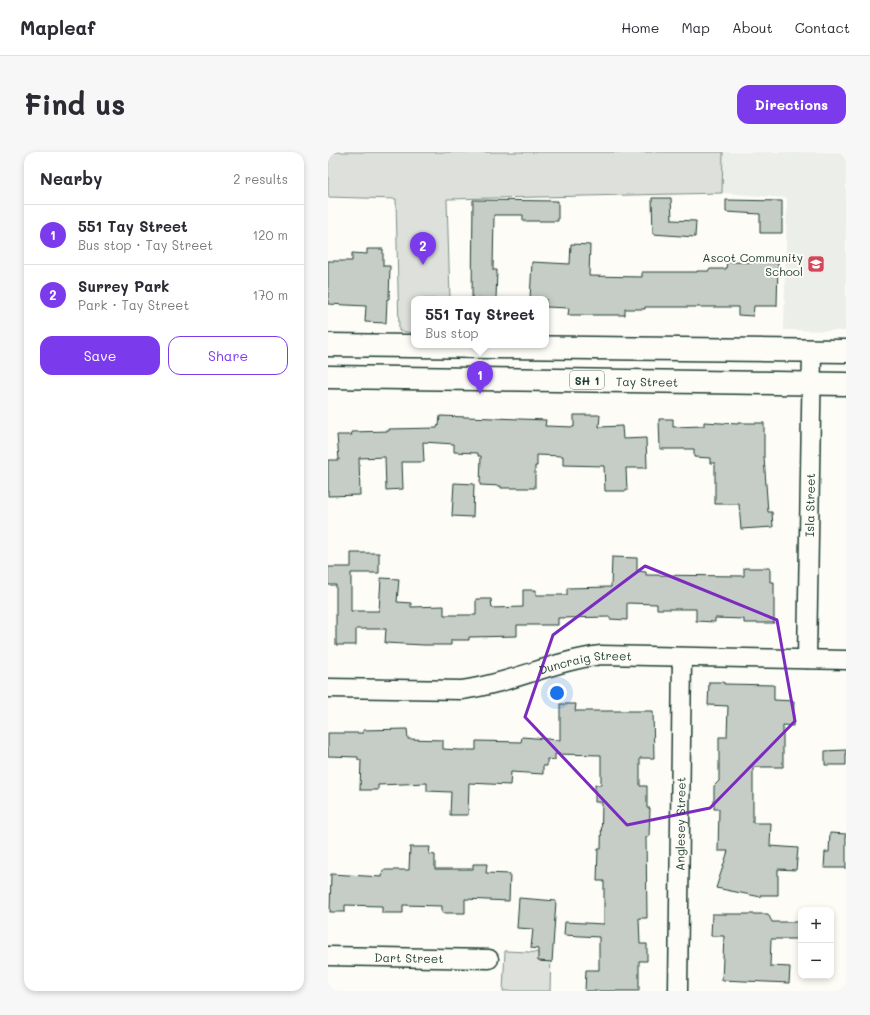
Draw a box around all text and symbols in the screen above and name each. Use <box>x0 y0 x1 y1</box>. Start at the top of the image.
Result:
text: Mapleaf <box>20 15 95 40</box>
text: Home <box>621 18 659 37</box>
text: Map <box>681 18 710 37</box>
text: About <box>732 18 773 37</box>
text: Contact <box>795 18 850 37</box>
button: Directions <box>737 85 846 124</box>
text: Find us <box>24 86 125 122</box>
text: Nearby <box>40 167 102 189</box>
text: 2 results <box>233 170 288 187</box>
text: 551 Tay Street <box>78 216 188 236</box>
text: 1 <box>50 226 56 243</box>
text: 120 m <box>252 226 288 243</box>
pin: 2 <box>410 232 436 265</box>
text: Bus stop · Tay Street <box>78 236 213 253</box>
place label: Ascot Community School <box>702 249 803 279</box>
school or university icon: Ascot Community School <box>806 254 826 274</box>
text: Surrey Park <box>78 276 169 296</box>
text: 2 <box>49 286 57 303</box>
text: 170 m <box>252 286 288 303</box>
text: Park · Tay Street <box>78 296 189 313</box>
popup <box>411 296 549 348</box>
text: 551 Tay Street <box>425 304 535 324</box>
text: Bus stop <box>425 324 479 341</box>
button: Save <box>40 336 160 375</box>
button: Share <box>168 336 288 375</box>
pin: 1 <box>467 361 493 394</box>
road number: SH 1 <box>570 371 604 389</box>
street label: Tay Street <box>616 373 678 390</box>
street label: Isla Street <box>801 473 818 537</box>
street label: Duncraig Street <box>537 647 632 678</box>
your location <box>547 683 567 703</box>
street label: Anglesey Street <box>671 777 689 871</box>
map controls <box>798 907 834 979</box>
button: + <box>798 907 834 943</box>
button: − <box>798 943 834 979</box>
street label: Dart Street <box>374 949 444 966</box>

